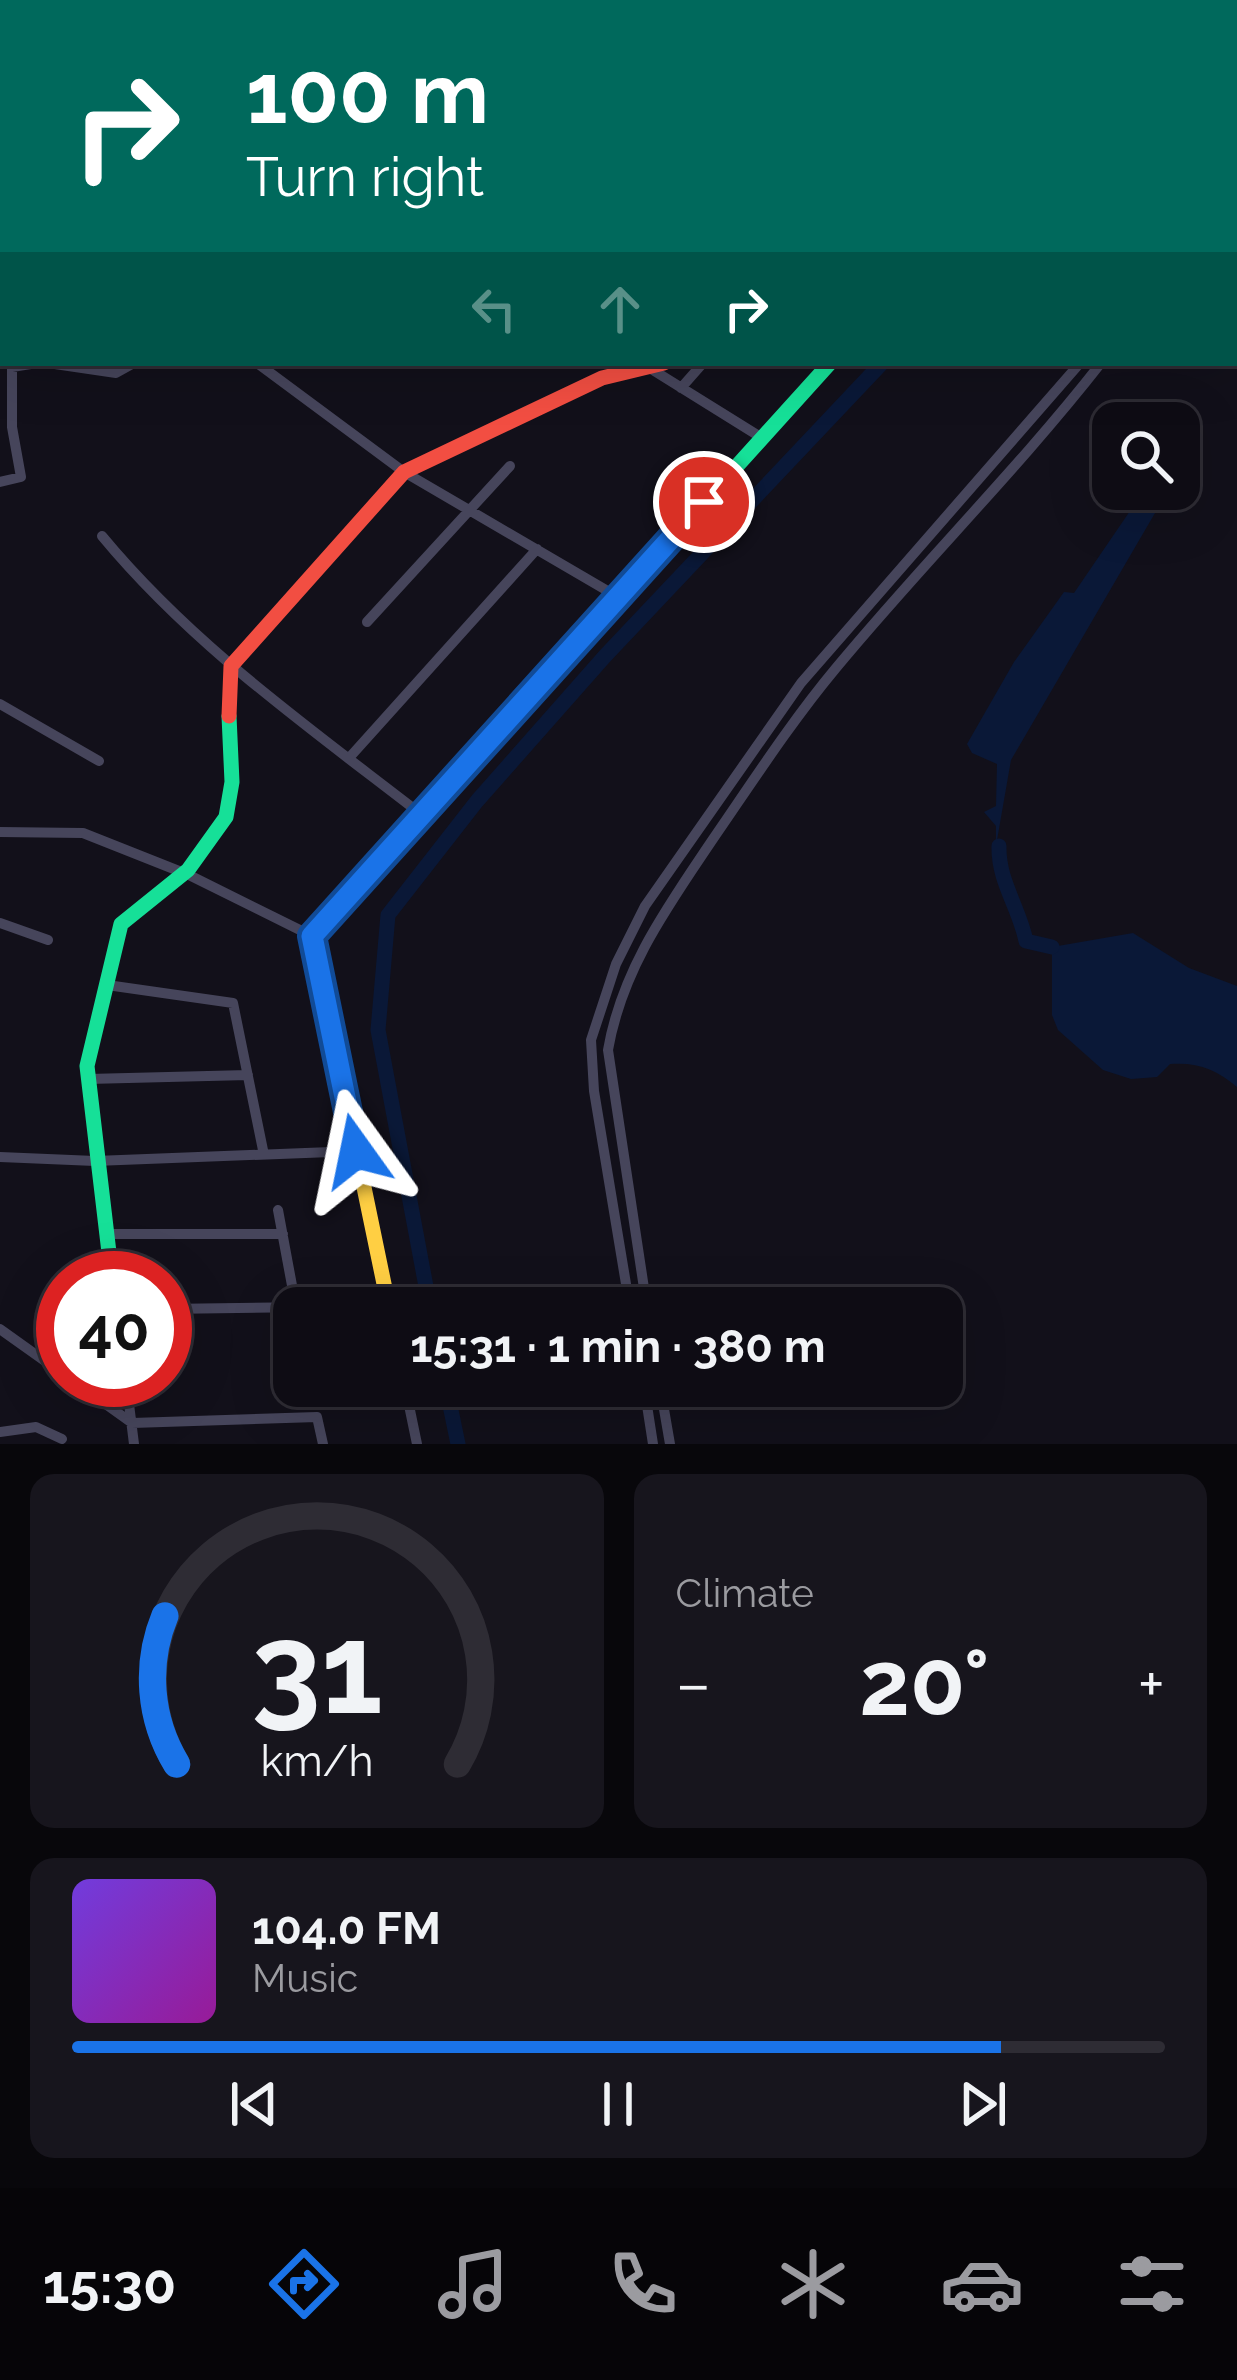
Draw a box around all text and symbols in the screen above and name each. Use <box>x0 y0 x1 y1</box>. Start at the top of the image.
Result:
text: 100 m <box>246 44 489 143</box>
icon: right <box>48 48 204 204</box>
text: Turn right <box>246 145 484 209</box>
icon: left <box>461 276 527 342</box>
icon: ahead <box>587 276 653 342</box>
icon: right <box>713 276 779 342</box>
map controls <box>1092 402 1200 510</box>
button: search <box>1092 402 1200 510</box>
pin <box>653 451 755 553</box>
icon: arrive <box>671 469 737 535</box>
position arrow <box>293 1088 419 1214</box>
speed limit sign: 40 <box>36 1251 192 1407</box>
text: 15:31 · 1 min · 380 m <box>410 1320 826 1373</box>
text: Climate <box>676 1570 814 1616</box>
text: 31 <box>251 1596 382 1742</box>
text: 20° <box>859 1630 990 1736</box>
text: − <box>676 1645 711 1722</box>
text: + <box>1138 1645 1165 1722</box>
text: km/h <box>260 1736 373 1786</box>
text: 104.0 FM <box>252 1902 441 1955</box>
text: Music <box>252 1955 358 2001</box>
icon: previous <box>221 2071 287 2137</box>
icon: pause <box>585 2071 651 2137</box>
icon: next <box>950 2071 1016 2137</box>
icon: directions <box>262 2242 346 2326</box>
icon: music <box>431 2242 515 2326</box>
icon: phone <box>601 2242 685 2326</box>
icon: climate <box>771 2242 855 2326</box>
icon: car <box>940 2242 1024 2326</box>
icon: filters <box>1110 2242 1194 2326</box>
text: 15:30 <box>43 2252 176 2316</box>

